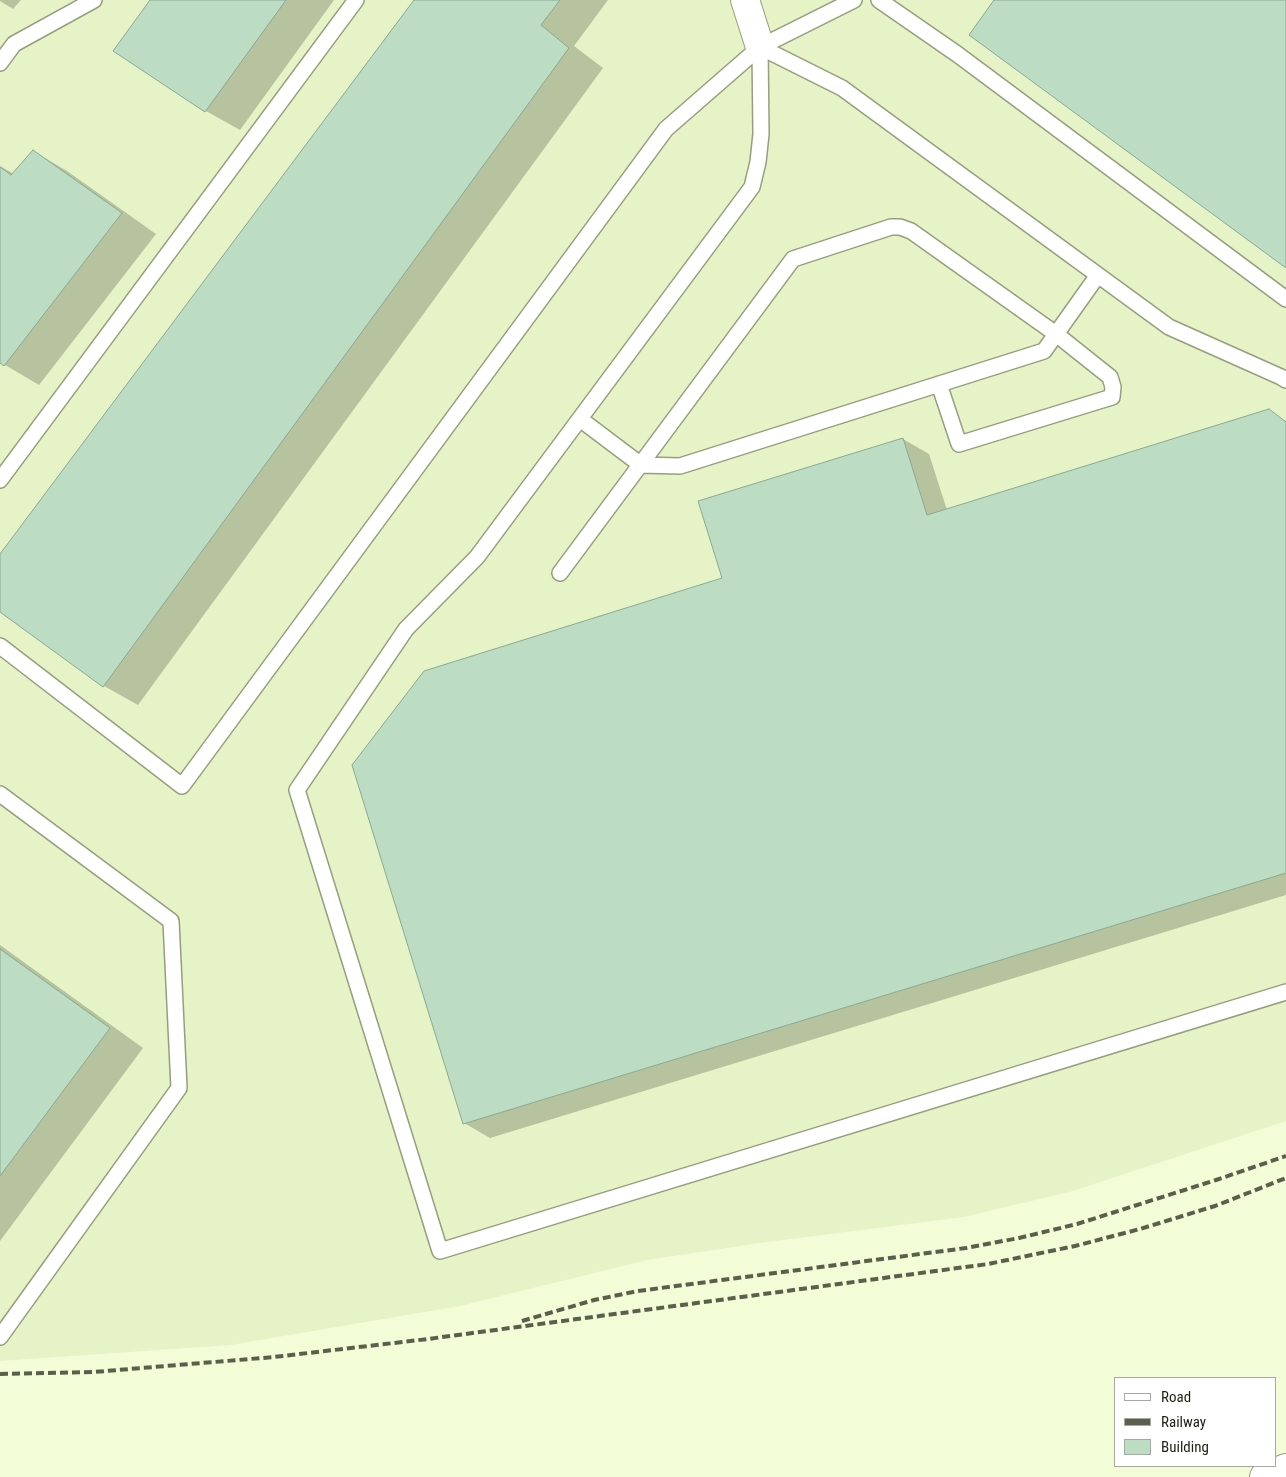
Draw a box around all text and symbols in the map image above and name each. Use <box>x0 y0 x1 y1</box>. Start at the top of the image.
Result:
legend <box>1114 1377 1276 1467</box>
text: Road <box>1161 1388 1191 1406</box>
text: Railway <box>1161 1413 1206 1431</box>
text: Building <box>1161 1438 1209 1456</box>

